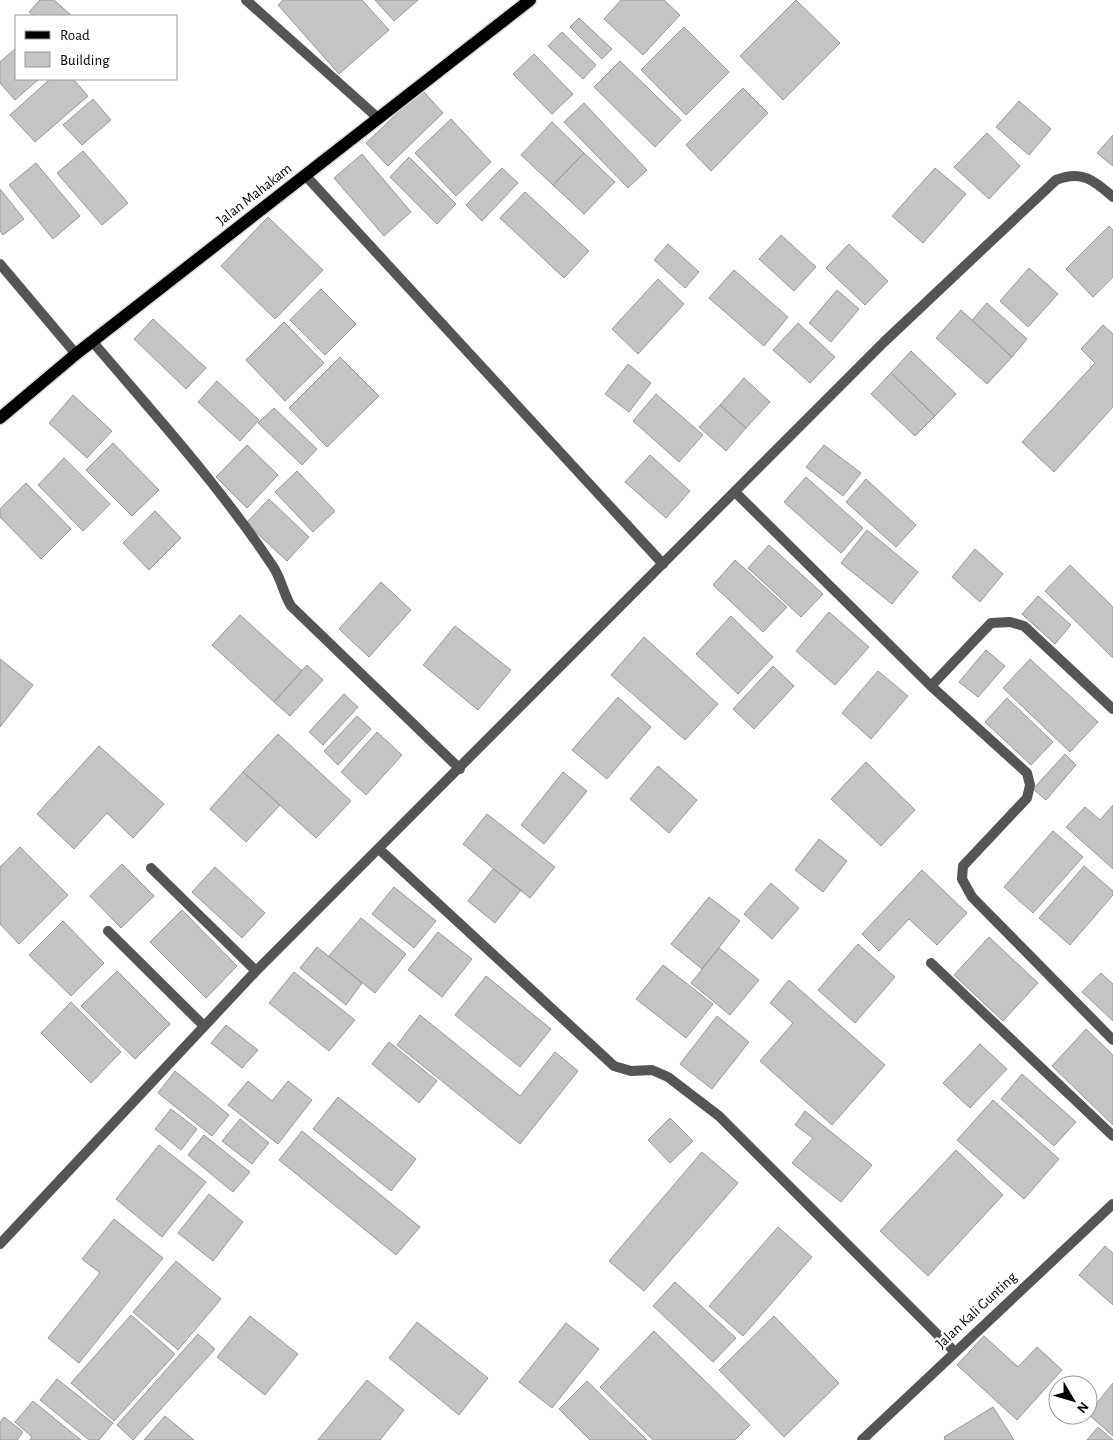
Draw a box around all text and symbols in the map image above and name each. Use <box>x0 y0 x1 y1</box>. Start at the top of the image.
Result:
legend <box>15 15 178 80</box>
text: Road <box>60 28 90 43</box>
text: Building <box>60 53 110 68</box>
street label: Jalan Mahakam <box>214 161 295 228</box>
street label: Jalan Kali Gunting <box>933 1269 1020 1351</box>
north arrow <box>1048 1375 1098 1425</box>
text: N <box>1074 1399 1091 1416</box>

